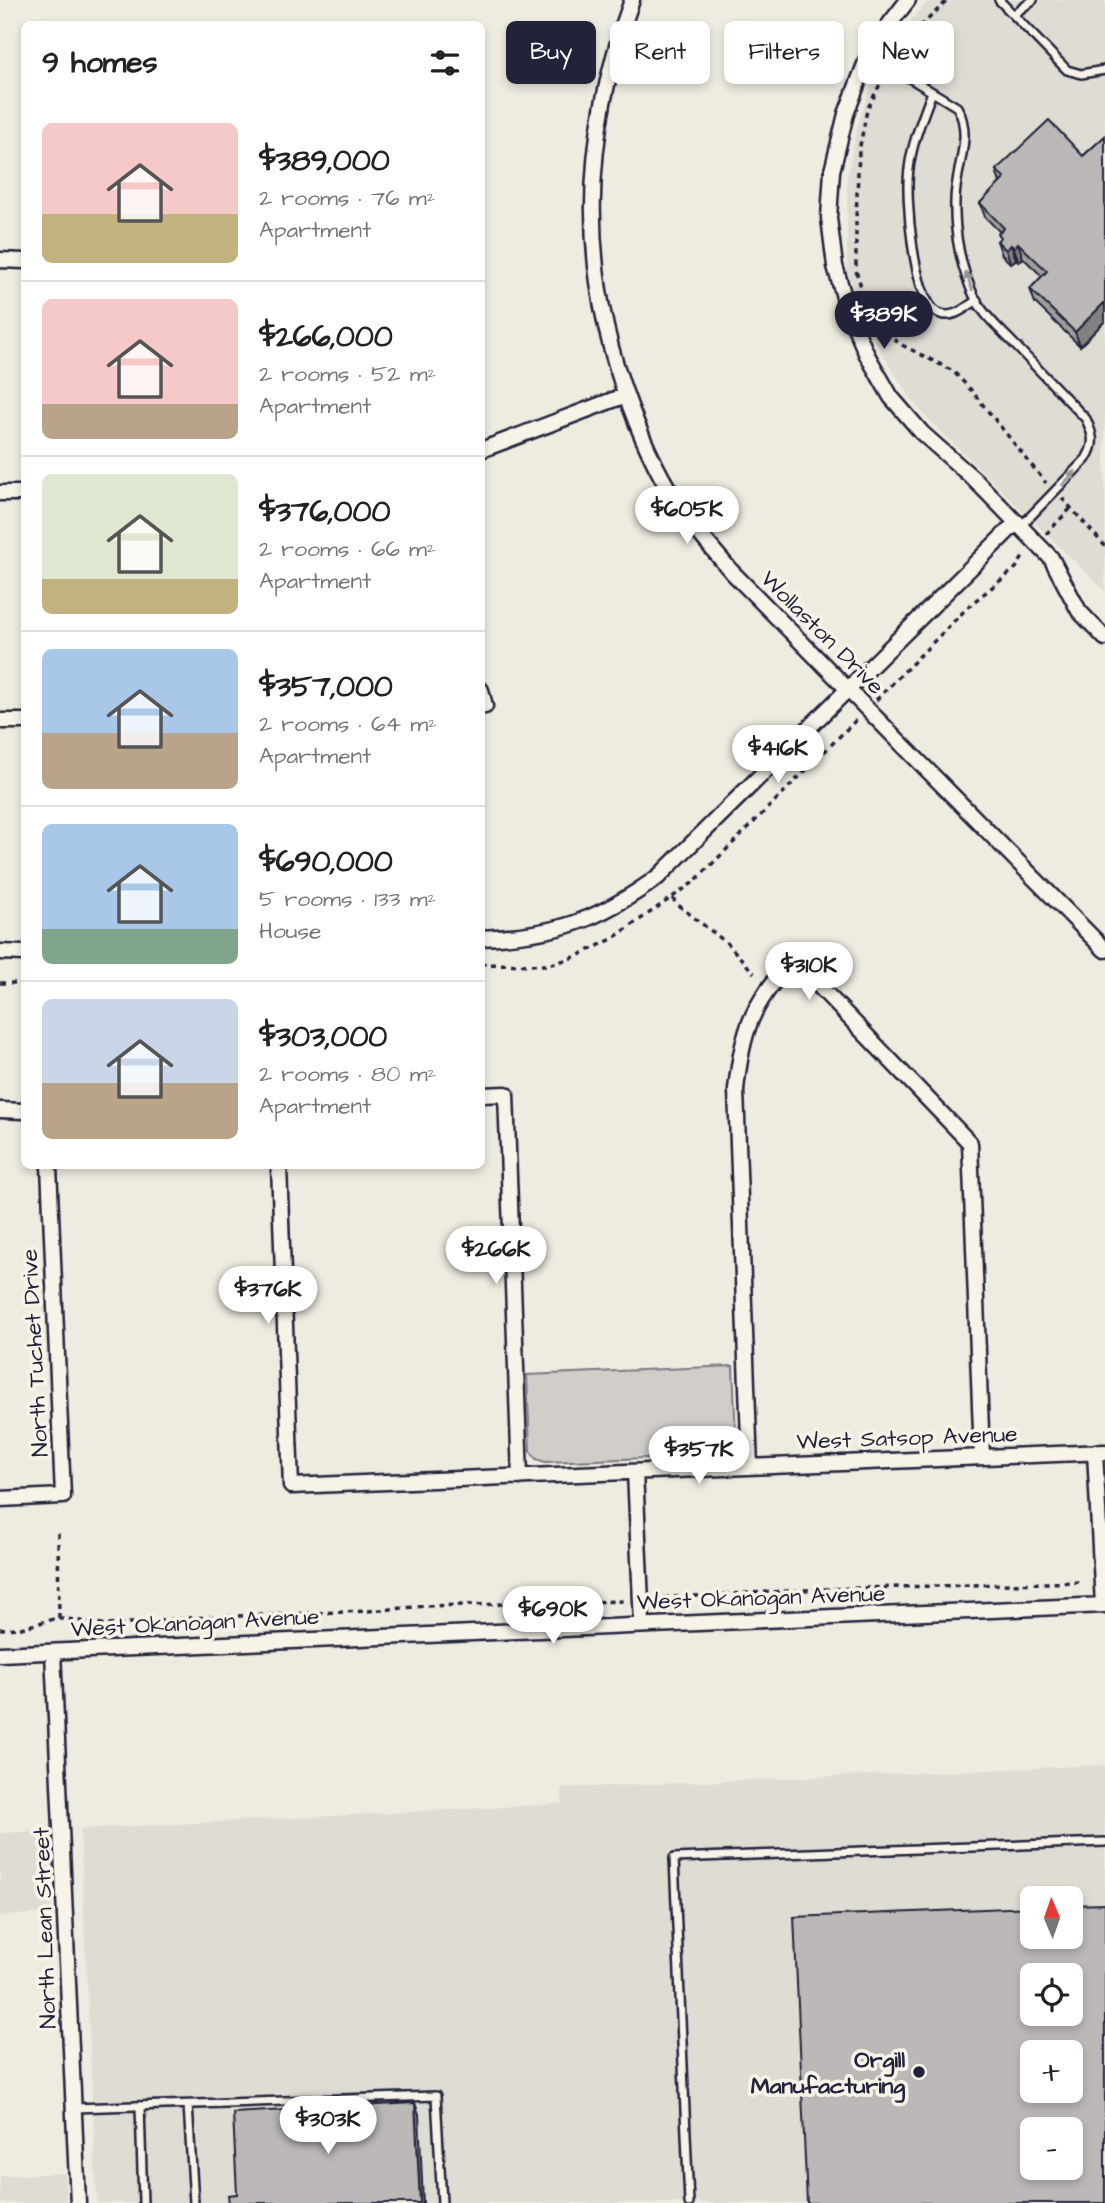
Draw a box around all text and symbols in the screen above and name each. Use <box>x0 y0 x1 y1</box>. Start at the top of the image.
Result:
chip: Buy <box>506 21 596 84</box>
chip: Rent <box>610 21 710 84</box>
chip: Filters <box>724 21 844 84</box>
chip: New <box>858 21 954 84</box>
text: 9 homes <box>42 42 157 84</box>
icon: filters <box>426 44 464 82</box>
text: $389,000 <box>259 140 390 182</box>
icon: home <box>98 151 182 235</box>
text: 2 rooms · 76 m² <box>259 182 435 214</box>
text: Apartment <box>259 214 371 246</box>
one-way arrow <box>963 270 974 291</box>
pin: $389K <box>835 292 933 351</box>
text: $389K <box>851 298 917 330</box>
text: $266,000 <box>259 316 393 358</box>
icon: home <box>98 327 182 411</box>
text: 2 rooms · 52 m² <box>259 358 436 390</box>
text: Apartment <box>259 390 371 422</box>
one-way arrow <box>1061 469 1077 487</box>
pin: $605K <box>638 486 736 546</box>
text: $376,000 <box>259 491 390 533</box>
text: $605K <box>651 493 723 525</box>
icon: home <box>98 502 182 586</box>
text: 2 rooms · 66 m² <box>259 533 436 565</box>
street label: Wollaston Drive <box>753 564 891 702</box>
text: Apartment <box>259 565 371 597</box>
text: $357,000 <box>259 666 393 708</box>
icon: home <box>98 677 182 761</box>
text: 2 rooms · 64 m² <box>259 708 437 740</box>
pin: $416K <box>729 726 827 785</box>
text: $416K <box>748 732 808 764</box>
text: Apartment <box>259 740 371 772</box>
text: $690,000 <box>259 841 393 883</box>
icon: home <box>98 852 182 936</box>
text: 5 rooms · 133 m² <box>259 883 436 915</box>
text: House <box>259 915 322 947</box>
pin: $310K <box>760 942 858 1002</box>
text: $310K <box>781 949 837 981</box>
text: $303,000 <box>259 1016 387 1058</box>
icon: home <box>98 1027 182 1111</box>
text: 2 rooms · 80 m² <box>259 1058 436 1090</box>
text: Apartment <box>259 1090 371 1122</box>
pin: $266K <box>447 1226 545 1286</box>
text: $266K <box>462 1233 530 1265</box>
street label: North Tuchet Drive <box>14 1248 56 1458</box>
pin: $376K <box>219 1266 317 1326</box>
text: $376K <box>234 1273 302 1305</box>
street label: West Satsop Avenue <box>796 1418 1018 1458</box>
pin: $357K <box>650 1426 748 1486</box>
text: $357K <box>665 1433 733 1465</box>
street label: West Okanogan Avenue <box>636 1578 886 1619</box>
pin: $690K <box>504 1586 602 1646</box>
text: $690K <box>519 1593 587 1625</box>
street label: West Okanogan Avenue <box>70 1601 320 1646</box>
street label: North Lean Street <box>25 1826 65 2029</box>
north arrow <box>1020 1886 1083 1950</box>
map controls <box>1020 1886 1083 2180</box>
button: locate <box>1020 1963 1083 2026</box>
button: + <box>1020 2040 1083 2103</box>
place label: Orgill Manufacturing <box>751 2044 905 2103</box>
marker: Orgill Manufacturing <box>911 2064 927 2080</box>
pin: $303K <box>279 2096 377 2156</box>
text: $303K <box>296 2103 360 2135</box>
button: − <box>1020 2117 1083 2180</box>

